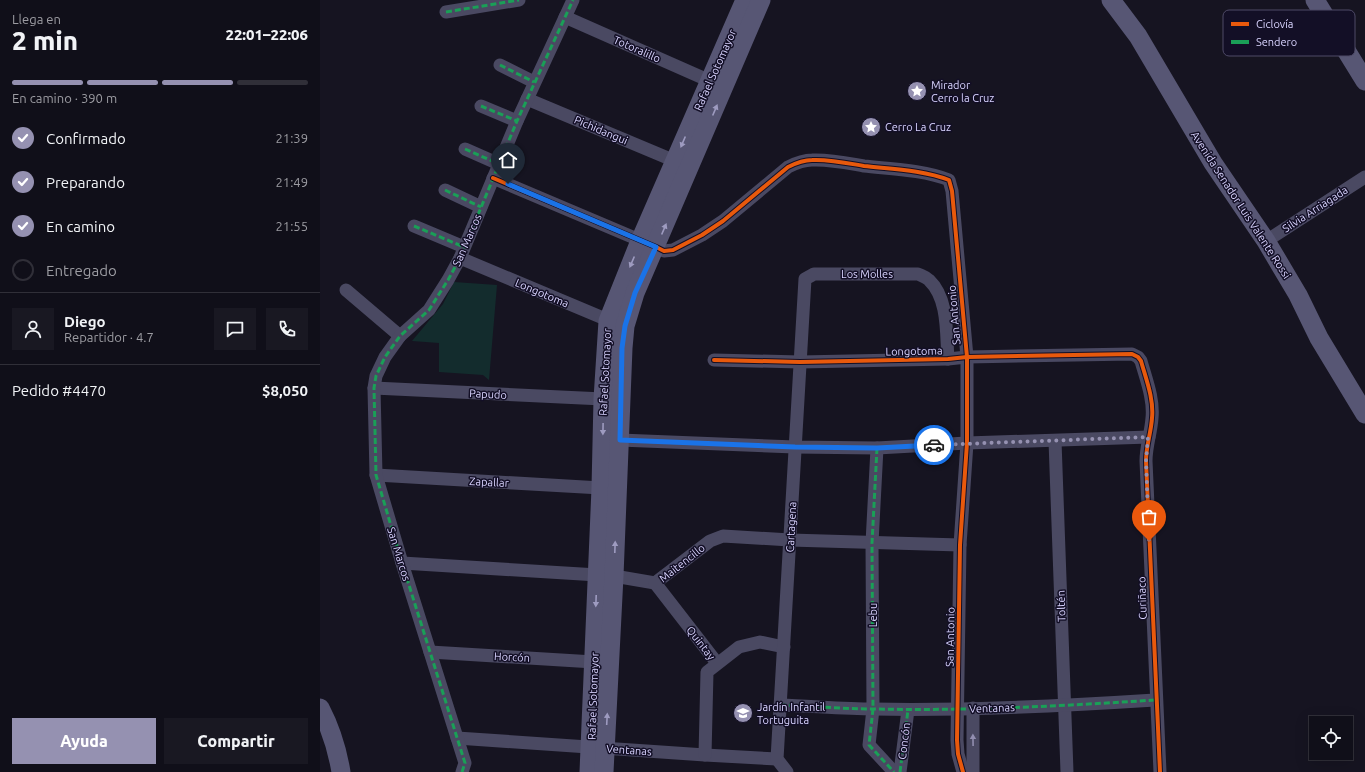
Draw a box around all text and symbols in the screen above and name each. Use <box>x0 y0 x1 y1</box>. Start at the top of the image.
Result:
legend <box>1223 10 1355 56</box>
text: Llega en <box>12 12 61 26</box>
text: Ciclovía <box>1256 18 1294 30</box>
text: 2 min <box>12 26 78 55</box>
text: 22:01–22:06 <box>225 26 308 43</box>
street label: Rafael Sotomayor <box>692 27 739 113</box>
street label: Totoralillo <box>612 33 662 65</box>
text: Sendero <box>1256 36 1297 48</box>
place label: Mirador Cerro la Cruz <box>931 79 994 104</box>
place icon: Mirador Cerro la Cruz <box>906 80 928 102</box>
text: En camino · 390 m <box>12 91 117 105</box>
one-way arrow <box>712 103 718 115</box>
street label: Pichidangui <box>572 113 630 147</box>
place icon: Cerro La Cruz <box>860 116 882 138</box>
place label: Cerro La Cruz <box>885 121 951 133</box>
icon: check <box>12 127 34 149</box>
street label: Avenida Senador Luis Valente Rossi <box>1189 129 1293 281</box>
text: Confirmado <box>46 130 126 147</box>
text: 21:39 <box>275 131 308 145</box>
one-way arrow <box>680 137 686 149</box>
pin <box>491 143 525 184</box>
icon: home <box>497 149 519 171</box>
icon: check <box>12 171 34 193</box>
text: Preparando <box>46 174 125 191</box>
text: 21:49 <box>275 175 308 189</box>
street label: Silvia Arriagada <box>1280 183 1350 235</box>
street label: San Marcos <box>450 212 484 268</box>
icon: check <box>12 215 34 237</box>
text: En camino <box>46 218 115 235</box>
text: 21:55 <box>275 219 308 233</box>
one-way arrow <box>661 223 667 235</box>
one-way arrow <box>628 256 634 268</box>
text: Entregado <box>46 262 117 279</box>
street label: Los Molles <box>841 268 893 280</box>
street label: Longotoma <box>513 276 571 310</box>
street label: San Antonio <box>945 285 963 345</box>
button: person <box>12 308 54 350</box>
button: chat <box>214 308 256 350</box>
button: phone <box>266 308 308 350</box>
text: Diego <box>64 313 106 330</box>
street label: Rafael Sotomayor <box>597 327 613 416</box>
text: Repartidor · 4.7 <box>64 330 154 344</box>
street label: Longotoma <box>885 345 943 357</box>
text: Pedido #4470 <box>12 382 106 399</box>
text: $8,050 <box>262 382 308 399</box>
street label: Papudo <box>469 387 507 401</box>
one-way arrow <box>600 423 606 436</box>
courier <box>914 425 954 465</box>
icon: car <box>923 434 945 456</box>
street label: Zapallar <box>469 475 510 489</box>
pin <box>1132 500 1166 541</box>
street label: Cartagena <box>784 501 798 553</box>
icon: bag <box>1138 506 1160 528</box>
street label: San Marcos <box>385 526 413 583</box>
one-way arrow <box>612 540 618 553</box>
street label: Maitencillo <box>657 541 707 585</box>
street label: Curiñaco <box>1135 576 1149 620</box>
street label: Toltén <box>1054 590 1068 622</box>
one-way arrow <box>593 595 600 607</box>
street label: Lebu <box>867 603 879 627</box>
street label: San Antonio <box>943 607 957 667</box>
street label: Quintay <box>684 624 718 663</box>
street label: Horcón <box>494 650 530 664</box>
street label: Rafael Sotomayor <box>585 651 601 740</box>
place label: Jardín Infantil Tortuguita <box>757 701 825 726</box>
street label: Ventanas <box>969 701 1015 715</box>
school or university icon: Jardín Infantil Tortuguita <box>732 702 754 724</box>
one-way arrow <box>603 713 610 725</box>
map controls <box>1309 716 1353 760</box>
button: locate <box>1309 716 1353 760</box>
button: Ayuda <box>12 718 156 764</box>
button: Compartir <box>164 718 308 764</box>
street label: Concón <box>896 722 912 760</box>
one-way arrow <box>970 733 976 746</box>
street label: Ventanas <box>606 742 652 758</box>

